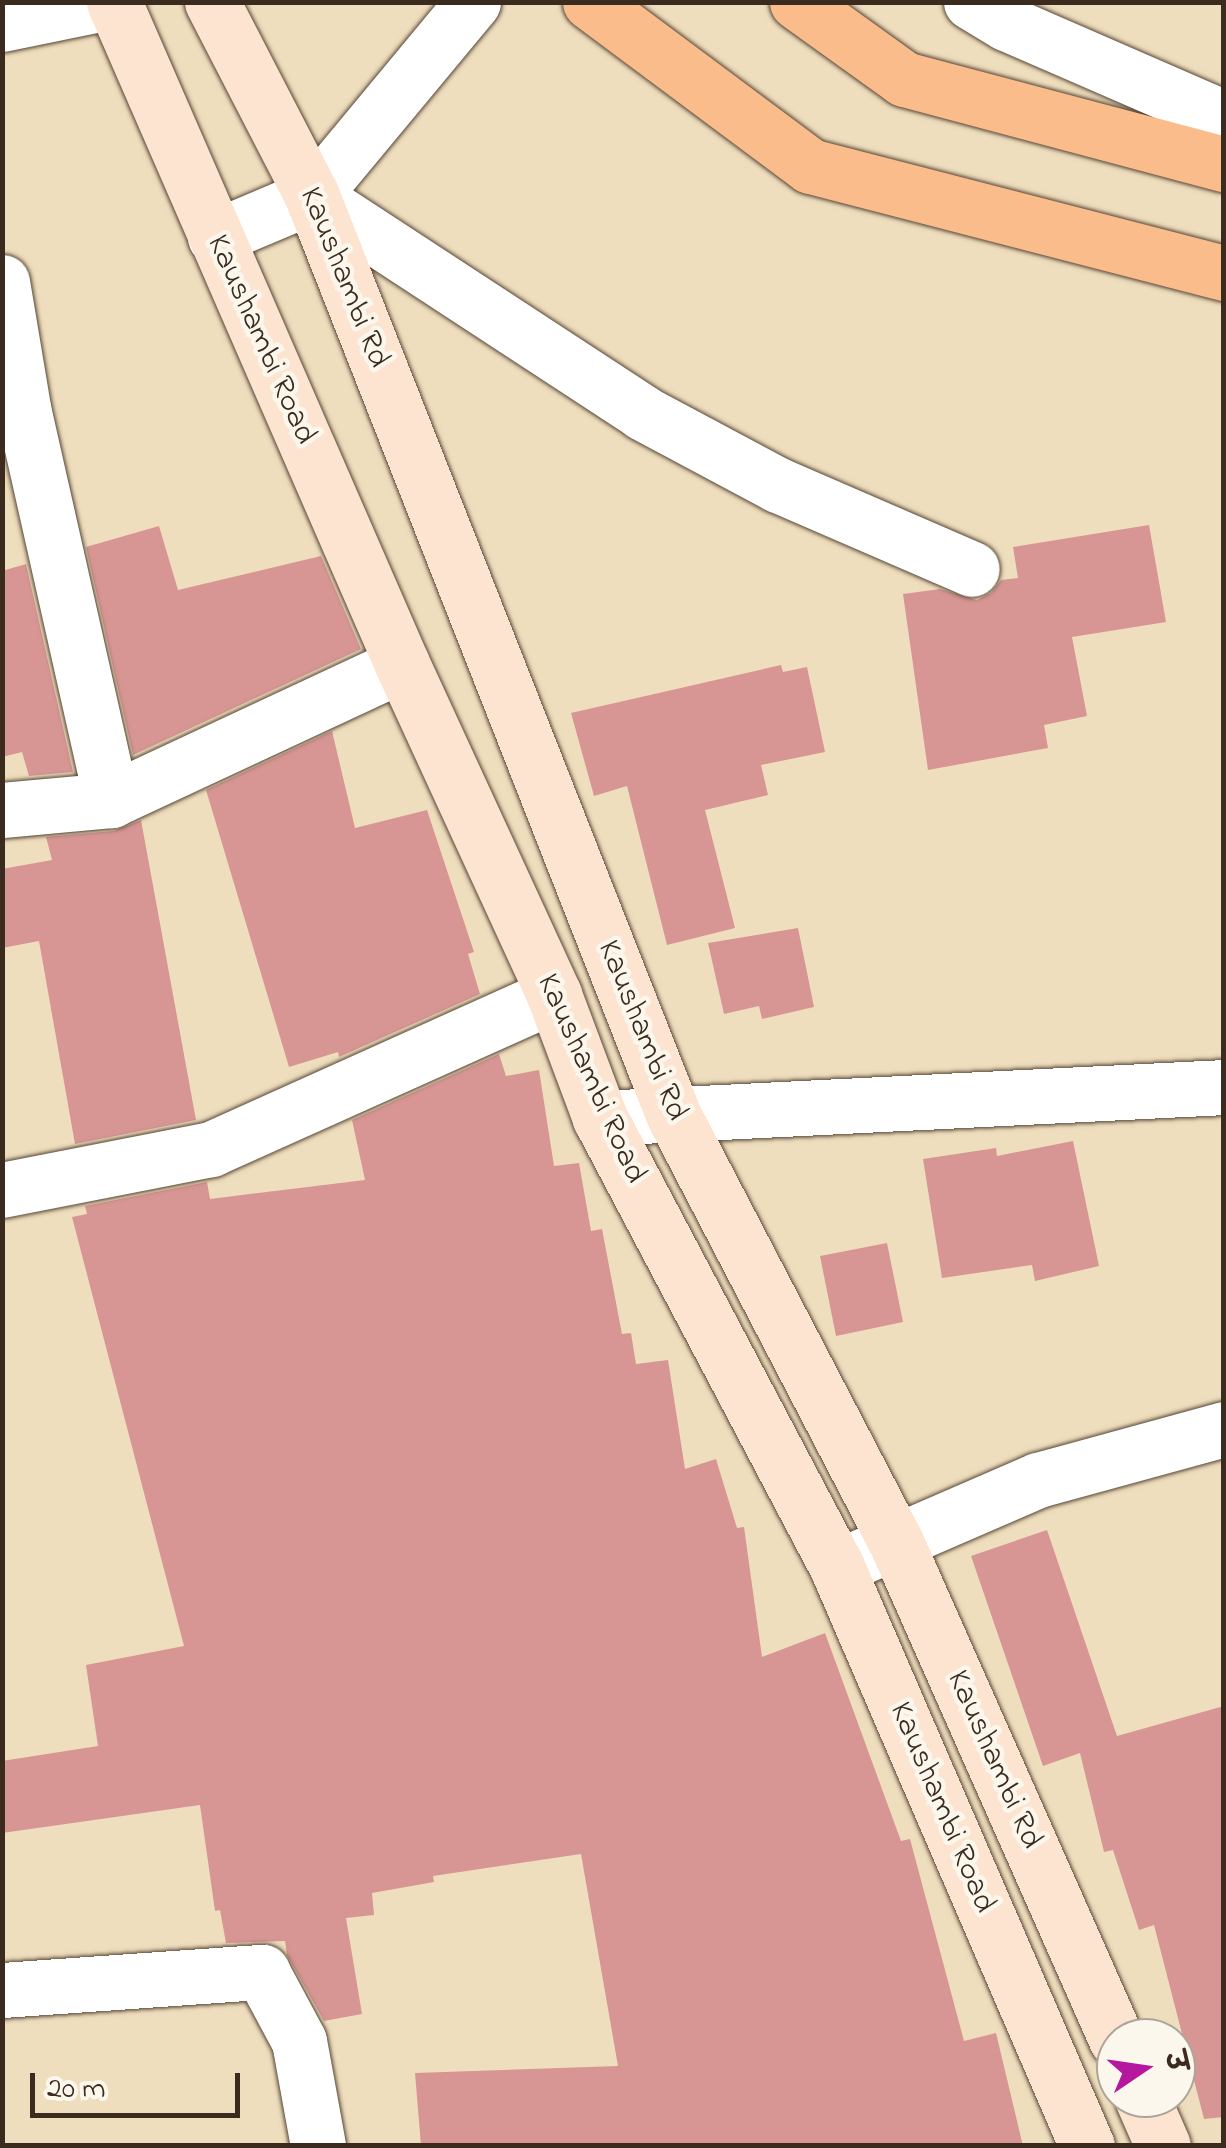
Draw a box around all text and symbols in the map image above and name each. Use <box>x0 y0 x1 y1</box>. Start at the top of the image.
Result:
street label: Kaushambi Rd <box>289 182 397 374</box>
street label: Kaushambi Road <box>197 229 323 451</box>
street label: Kaushambi Rd <box>587 935 695 1127</box>
street label: Kaushambi Road <box>527 968 653 1190</box>
street label: Kaushambi Rd <box>937 1665 1049 1855</box>
street label: Kaushambi Road <box>879 1697 1003 1919</box>
north arrow <box>1096 2018 1196 2118</box>
text: उ <box>1152 2048 1196 2075</box>
scale bar <box>35 2053 245 2115</box>
text: 20 m <box>47 2068 106 2112</box>

